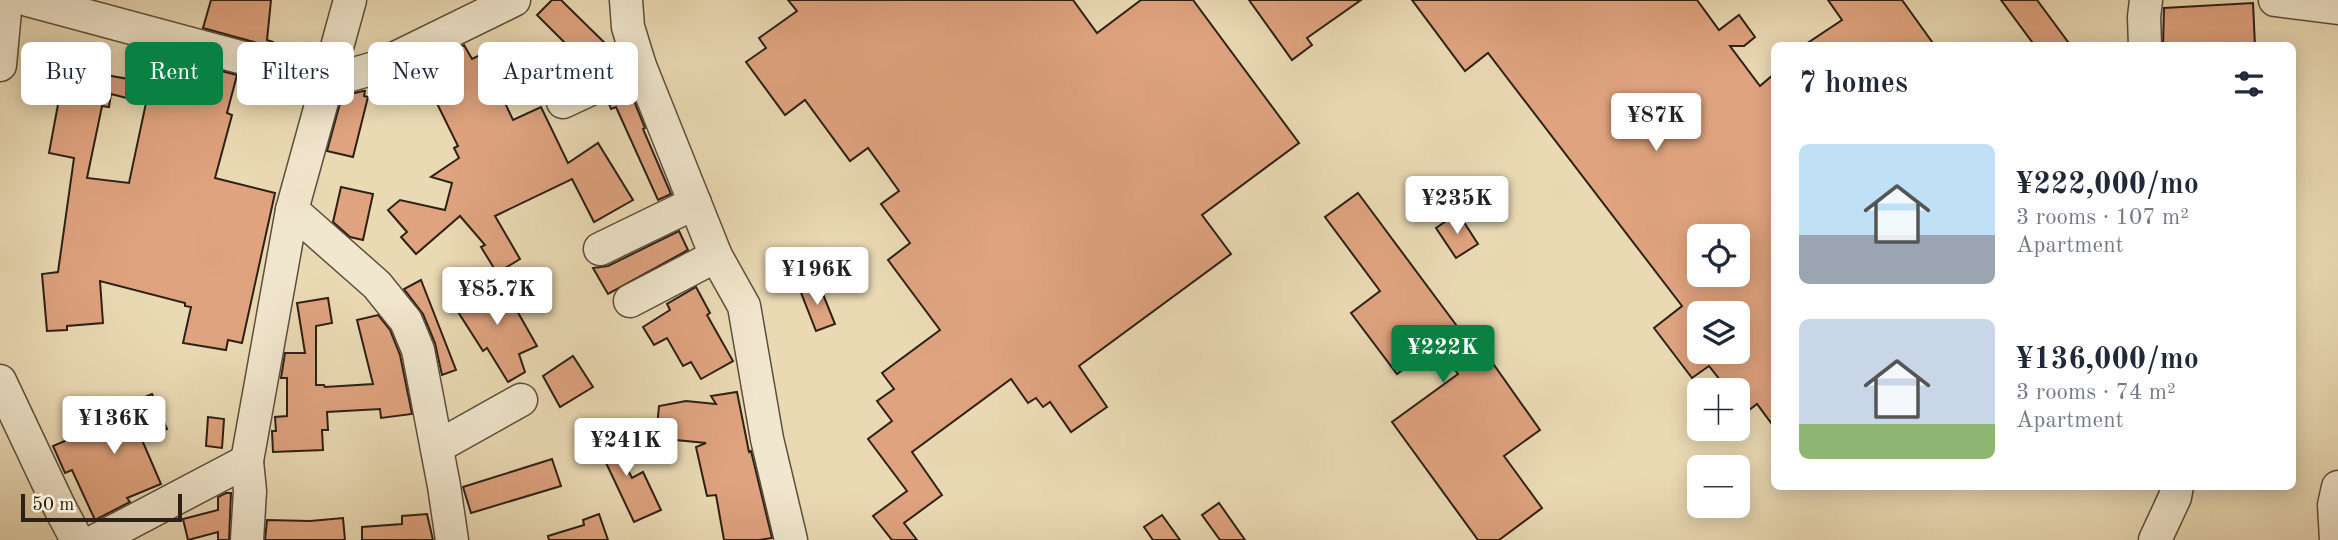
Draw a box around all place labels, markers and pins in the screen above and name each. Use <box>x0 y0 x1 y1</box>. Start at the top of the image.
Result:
pin: ¥87K <box>1615 94 1697 153</box>
pin: ¥235K <box>1408 176 1506 236</box>
pin: ¥196K <box>768 247 866 307</box>
pin: ¥85.7K <box>440 268 554 327</box>
pin: ¥222K <box>1394 326 1492 385</box>
pin: ¥136K <box>65 396 163 456</box>
pin: ¥241K <box>577 419 675 478</box>

